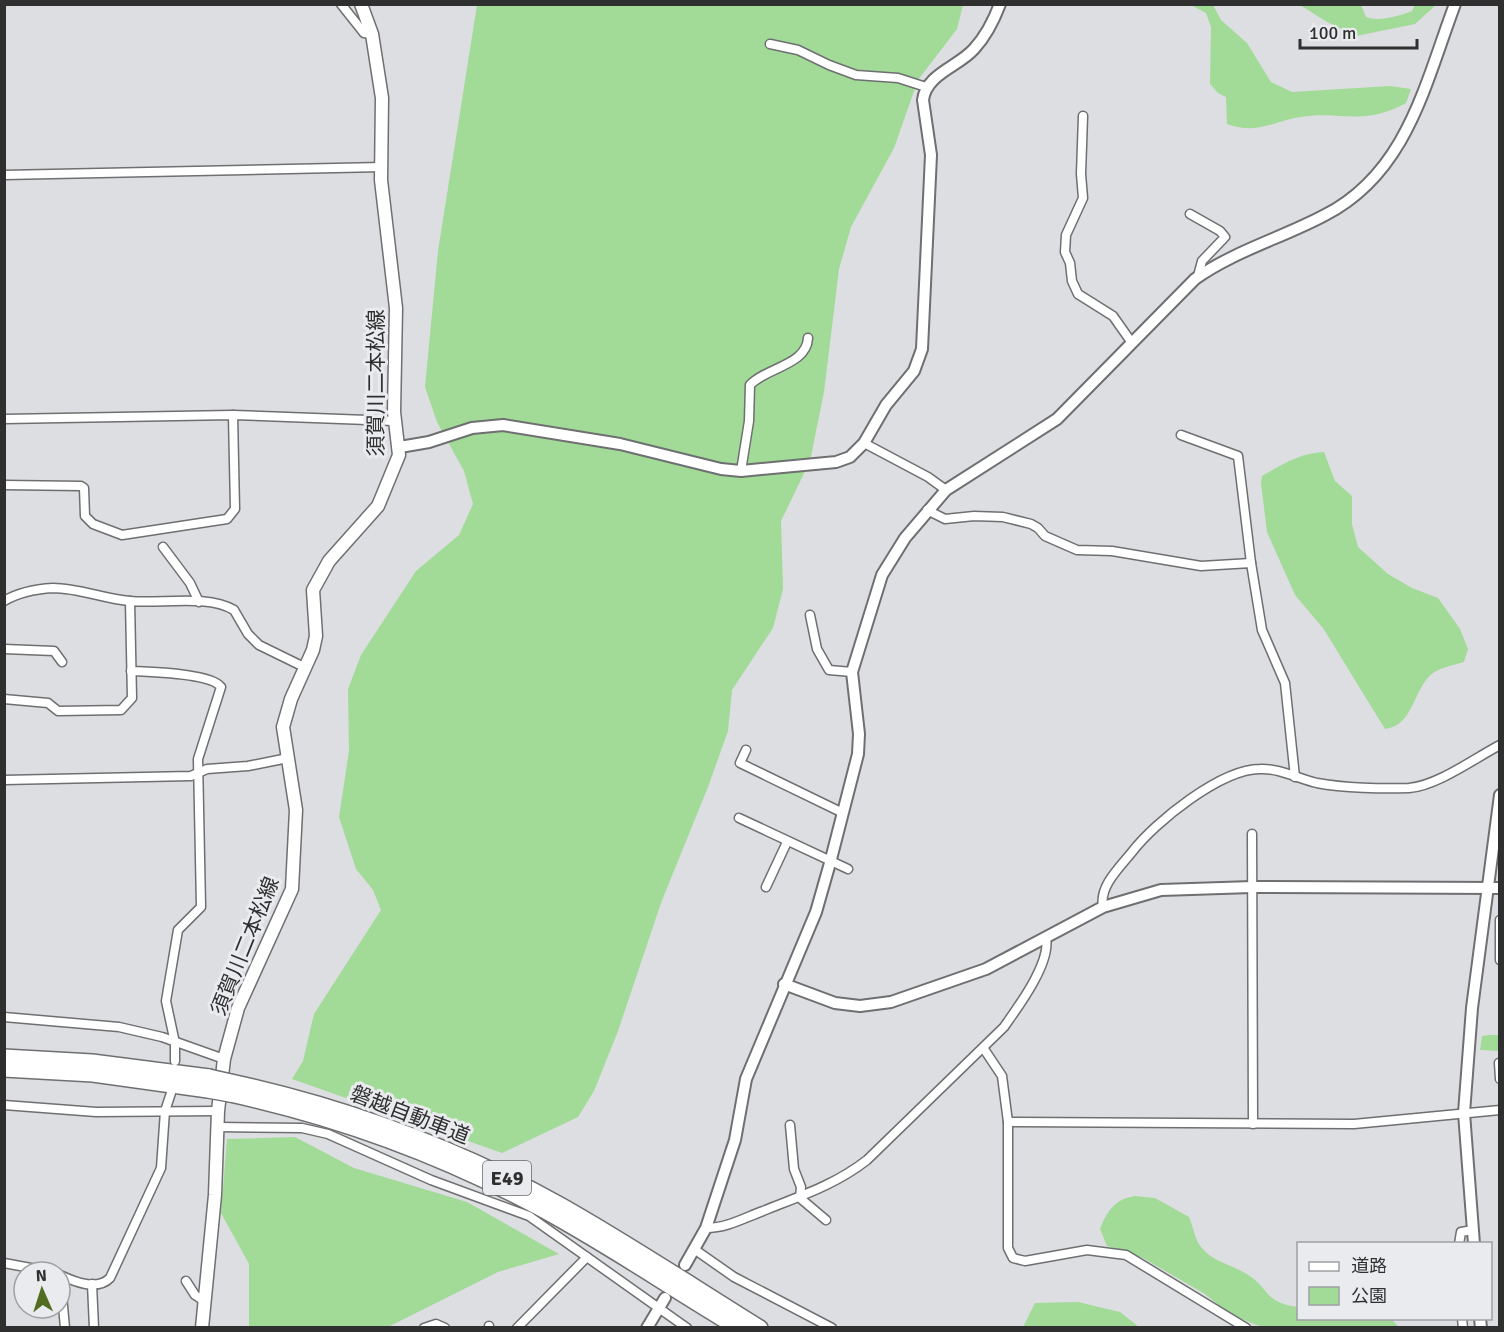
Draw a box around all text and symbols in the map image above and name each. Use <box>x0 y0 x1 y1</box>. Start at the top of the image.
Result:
scale bar <box>1300 12 1417 50</box>
text: 100 m <box>1309 22 1356 44</box>
street label: 須賀川二本松線 <box>363 310 389 457</box>
street label: 須賀川二本松線 <box>205 873 285 1019</box>
street label: 磐越自動車道 <box>347 1080 473 1150</box>
road number: E49 <box>483 1161 531 1195</box>
legend <box>1297 1242 1492 1320</box>
text: 道路 <box>1351 1255 1387 1277</box>
north arrow <box>12 1260 72 1320</box>
text: N <box>35 1266 47 1286</box>
text: 公園 <box>1351 1285 1387 1307</box>

